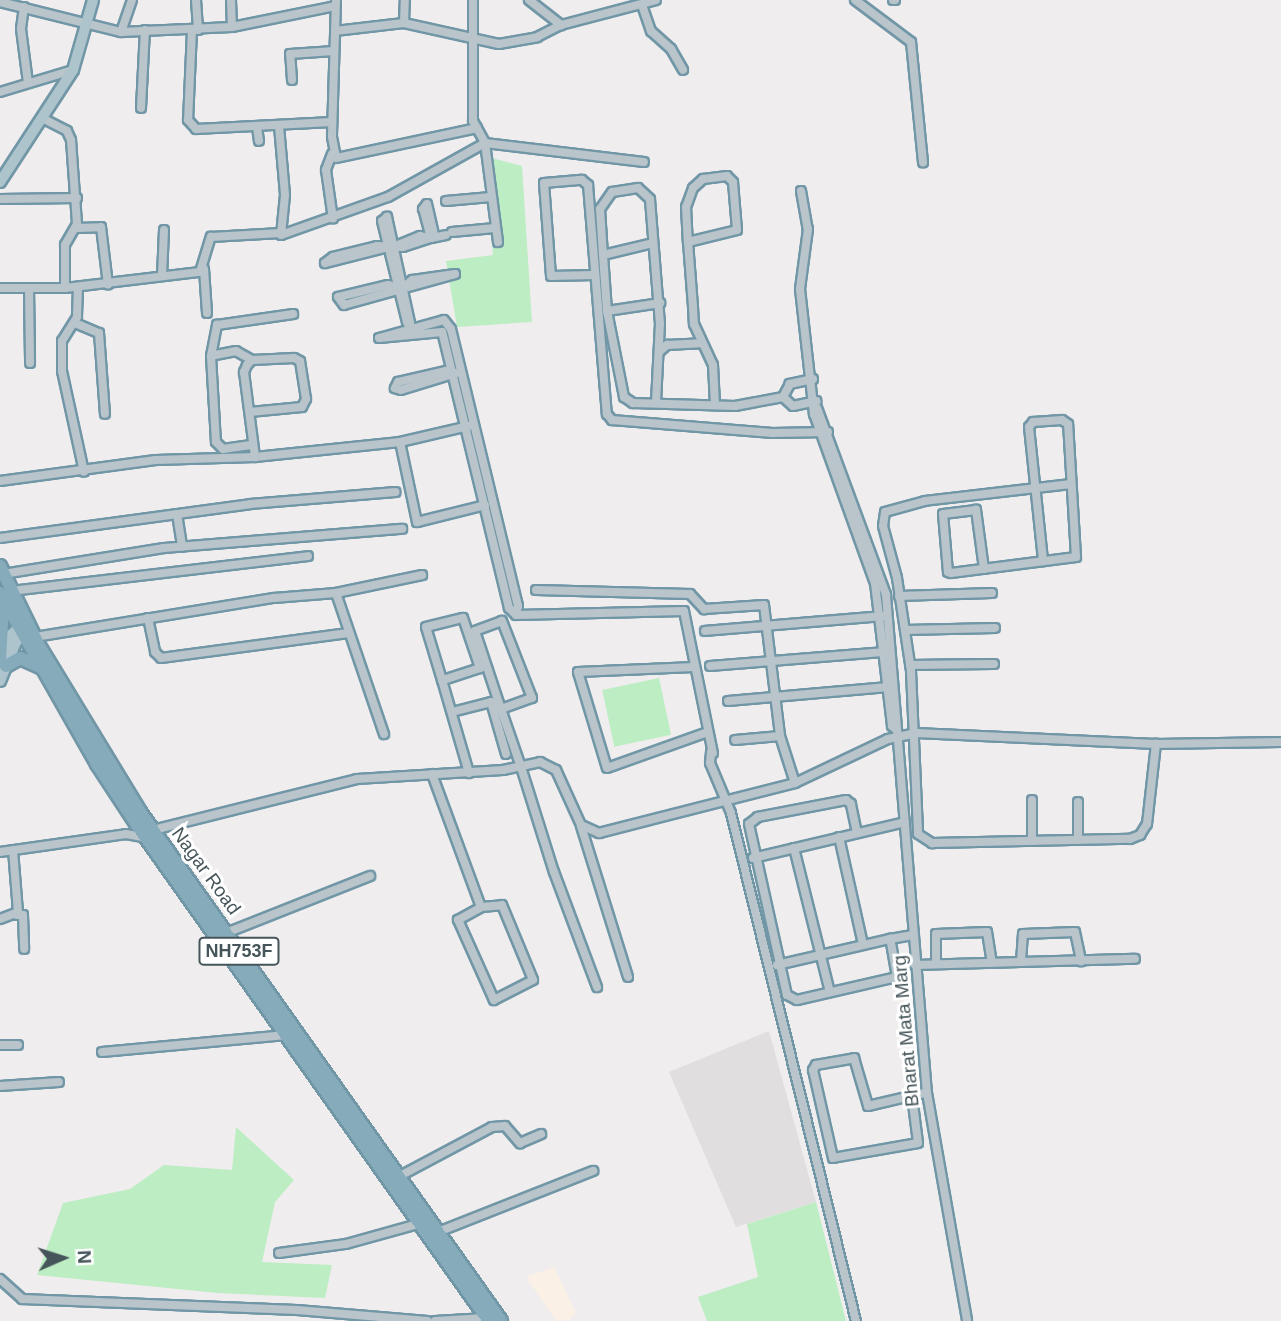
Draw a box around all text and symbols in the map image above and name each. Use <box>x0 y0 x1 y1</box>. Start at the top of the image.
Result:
street label: Nagar Road <box>167 823 245 919</box>
road number: NH753F <box>197 936 281 966</box>
street label: Bharat Mata Marg <box>888 954 924 1108</box>
north arrow <box>28 1223 98 1293</box>
text: N <box>74 1249 95 1264</box>

